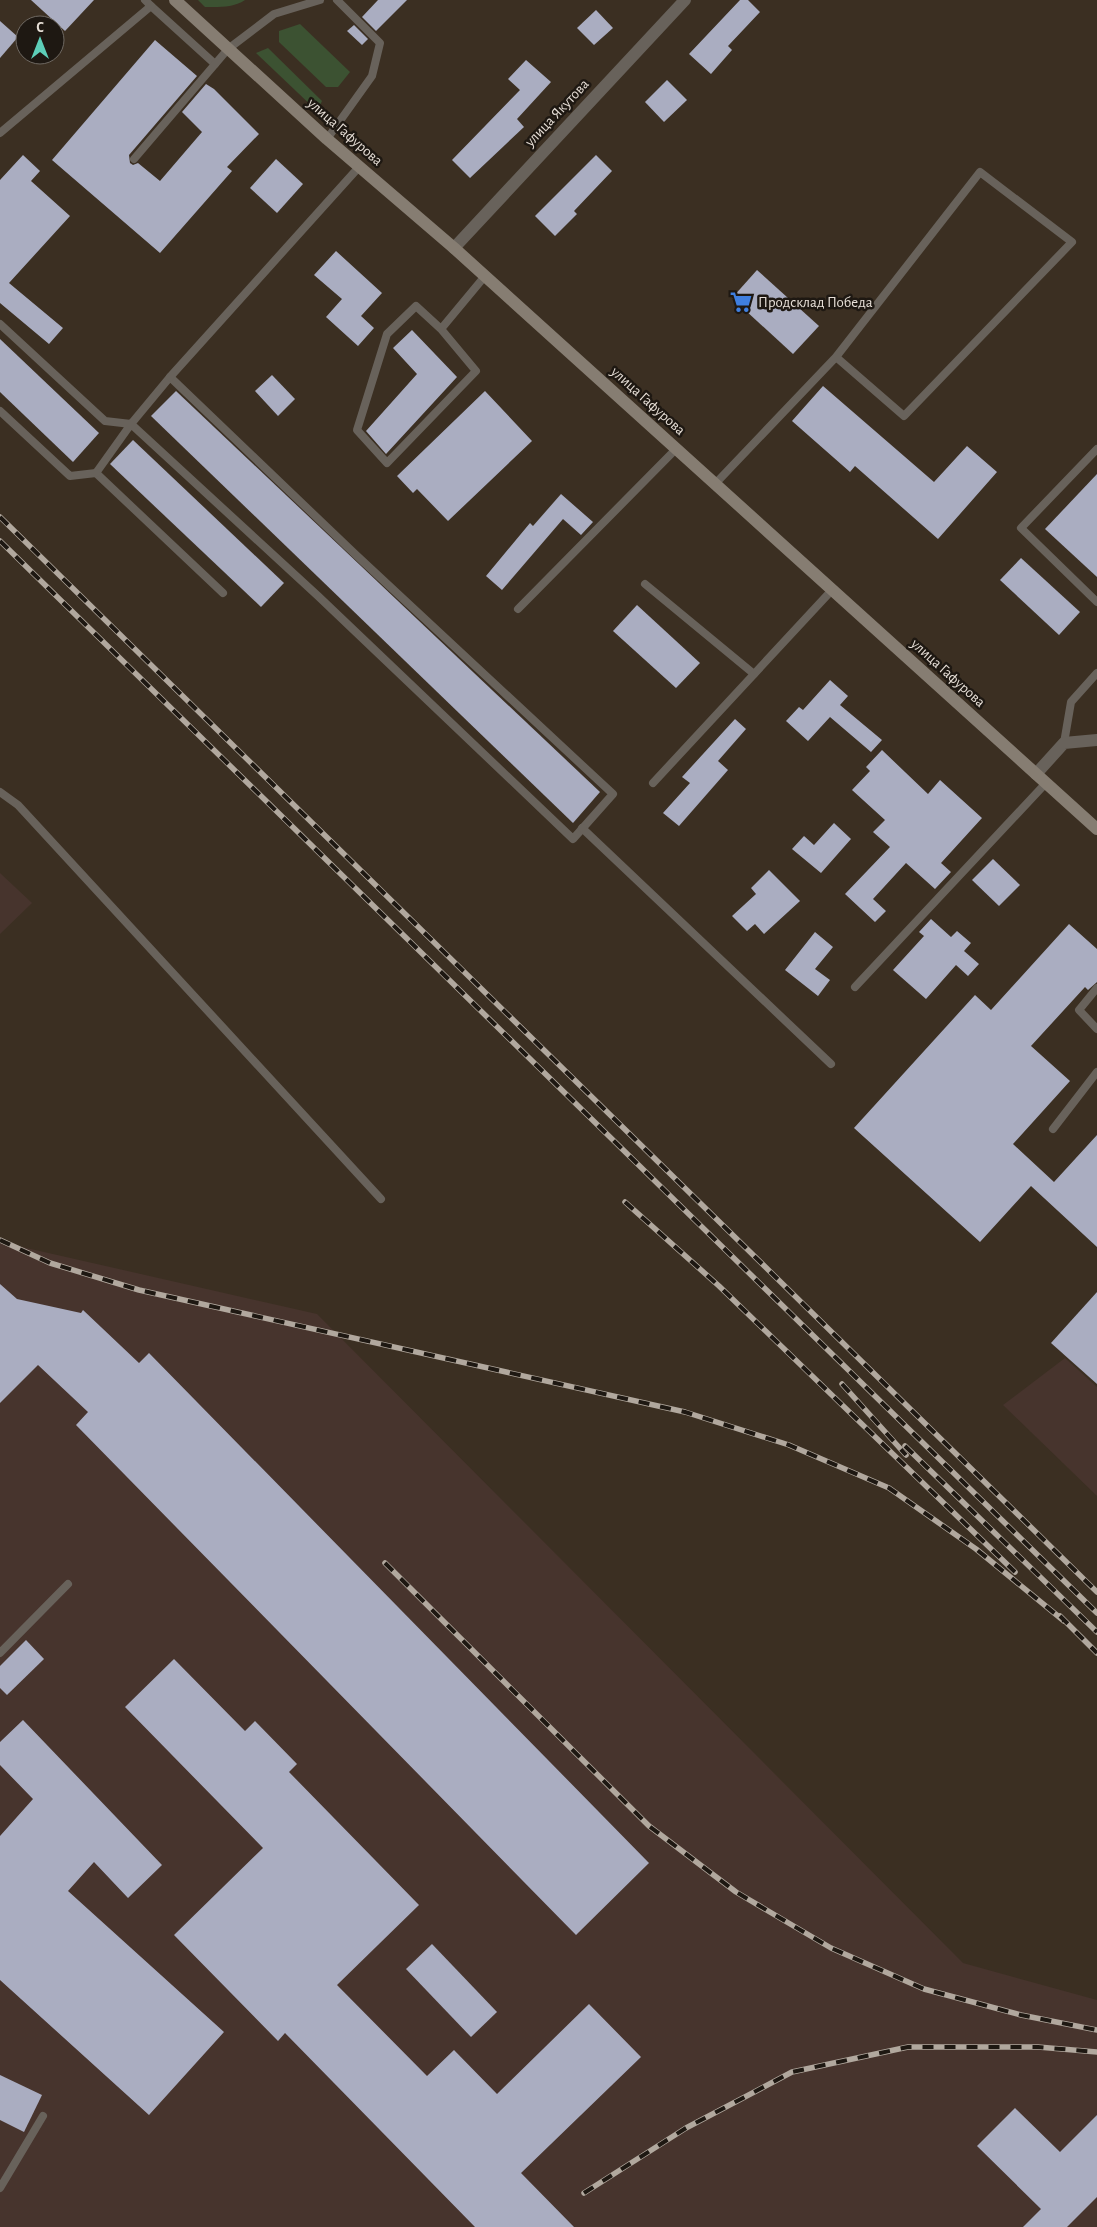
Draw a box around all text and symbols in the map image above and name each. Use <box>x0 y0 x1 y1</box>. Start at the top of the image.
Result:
north arrow <box>15 15 65 65</box>
text: С <box>36 21 44 35</box>
street label: улица Якутова <box>521 76 592 150</box>
street label: улица Гафурова <box>304 95 385 169</box>
supermarket icon: Продсклад Победа <box>728 289 754 315</box>
place label: Продсклад Победа <box>758 295 873 310</box>
street label: улица Гафурова <box>607 363 688 438</box>
street label: улица Гафурова <box>907 635 988 710</box>

